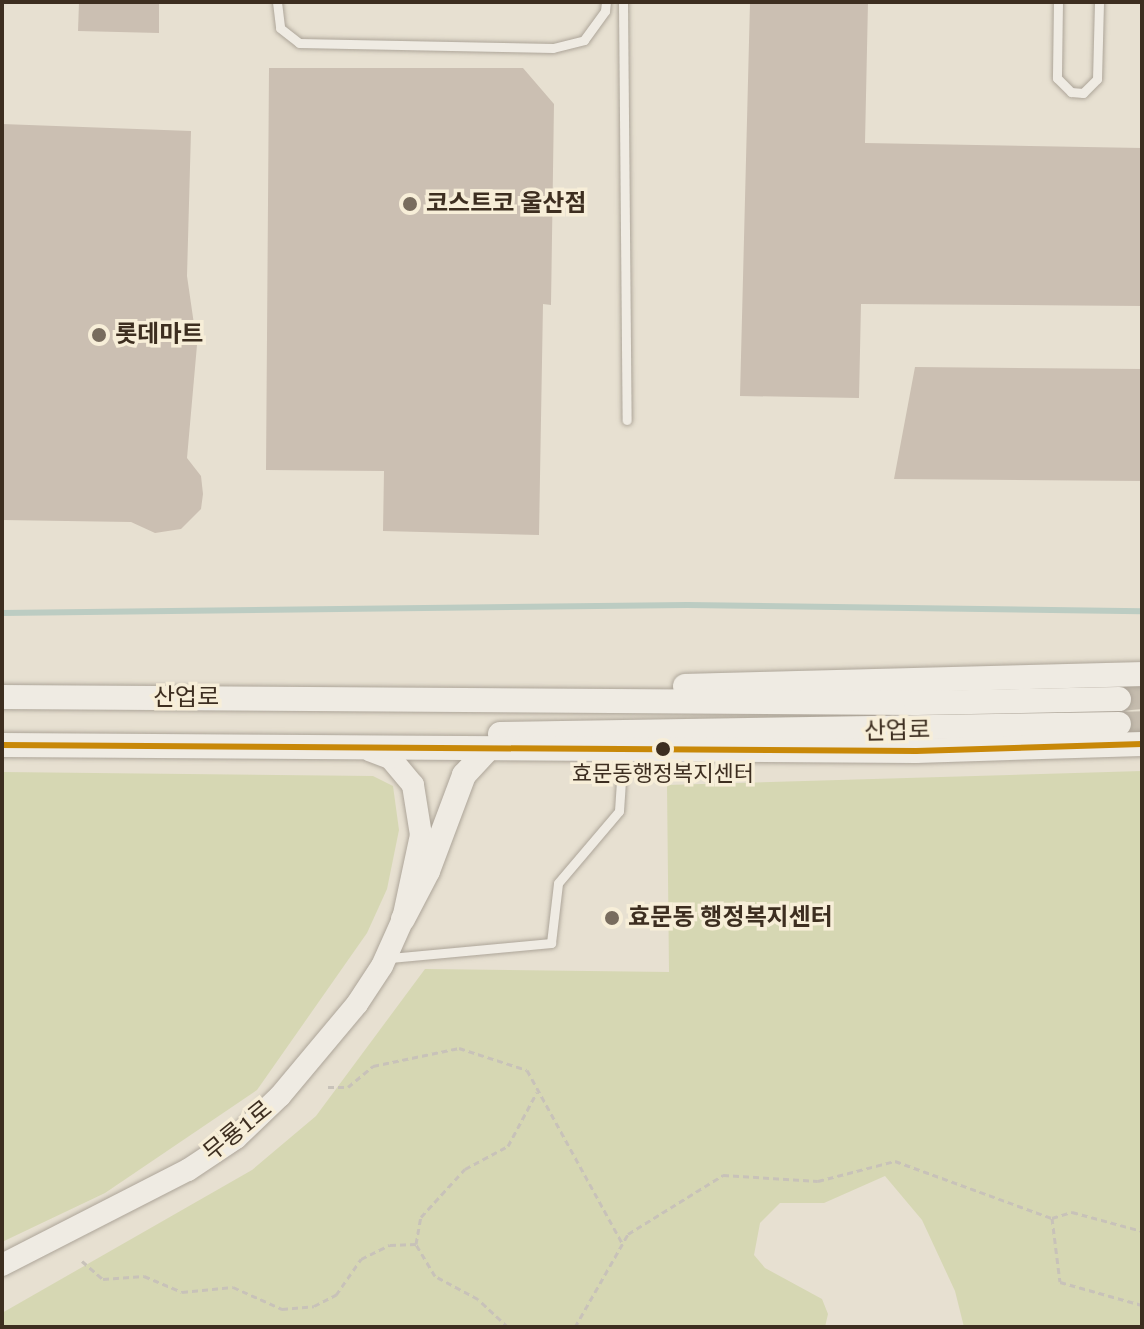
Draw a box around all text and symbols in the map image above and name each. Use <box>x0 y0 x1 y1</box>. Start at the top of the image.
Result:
place label: 코스트코 울산점 <box>426 190 587 218</box>
marker: 코스트코 울산점 <box>401 195 419 213</box>
place label: 롯데마트 <box>115 321 203 349</box>
marker: 롯데마트 <box>90 326 108 344</box>
street label: 산업로 <box>153 684 219 712</box>
street label: 산업로 <box>864 716 930 746</box>
marker: 효문동행정복지센터 <box>655 741 671 757</box>
place label: 효문동행정복지센터 <box>572 761 754 787</box>
place label: 효문동 행정복지센터 <box>628 904 833 932</box>
marker: 효문동 행정복지센터 <box>603 909 621 927</box>
street label: 무룡1로 <box>198 1095 278 1167</box>

